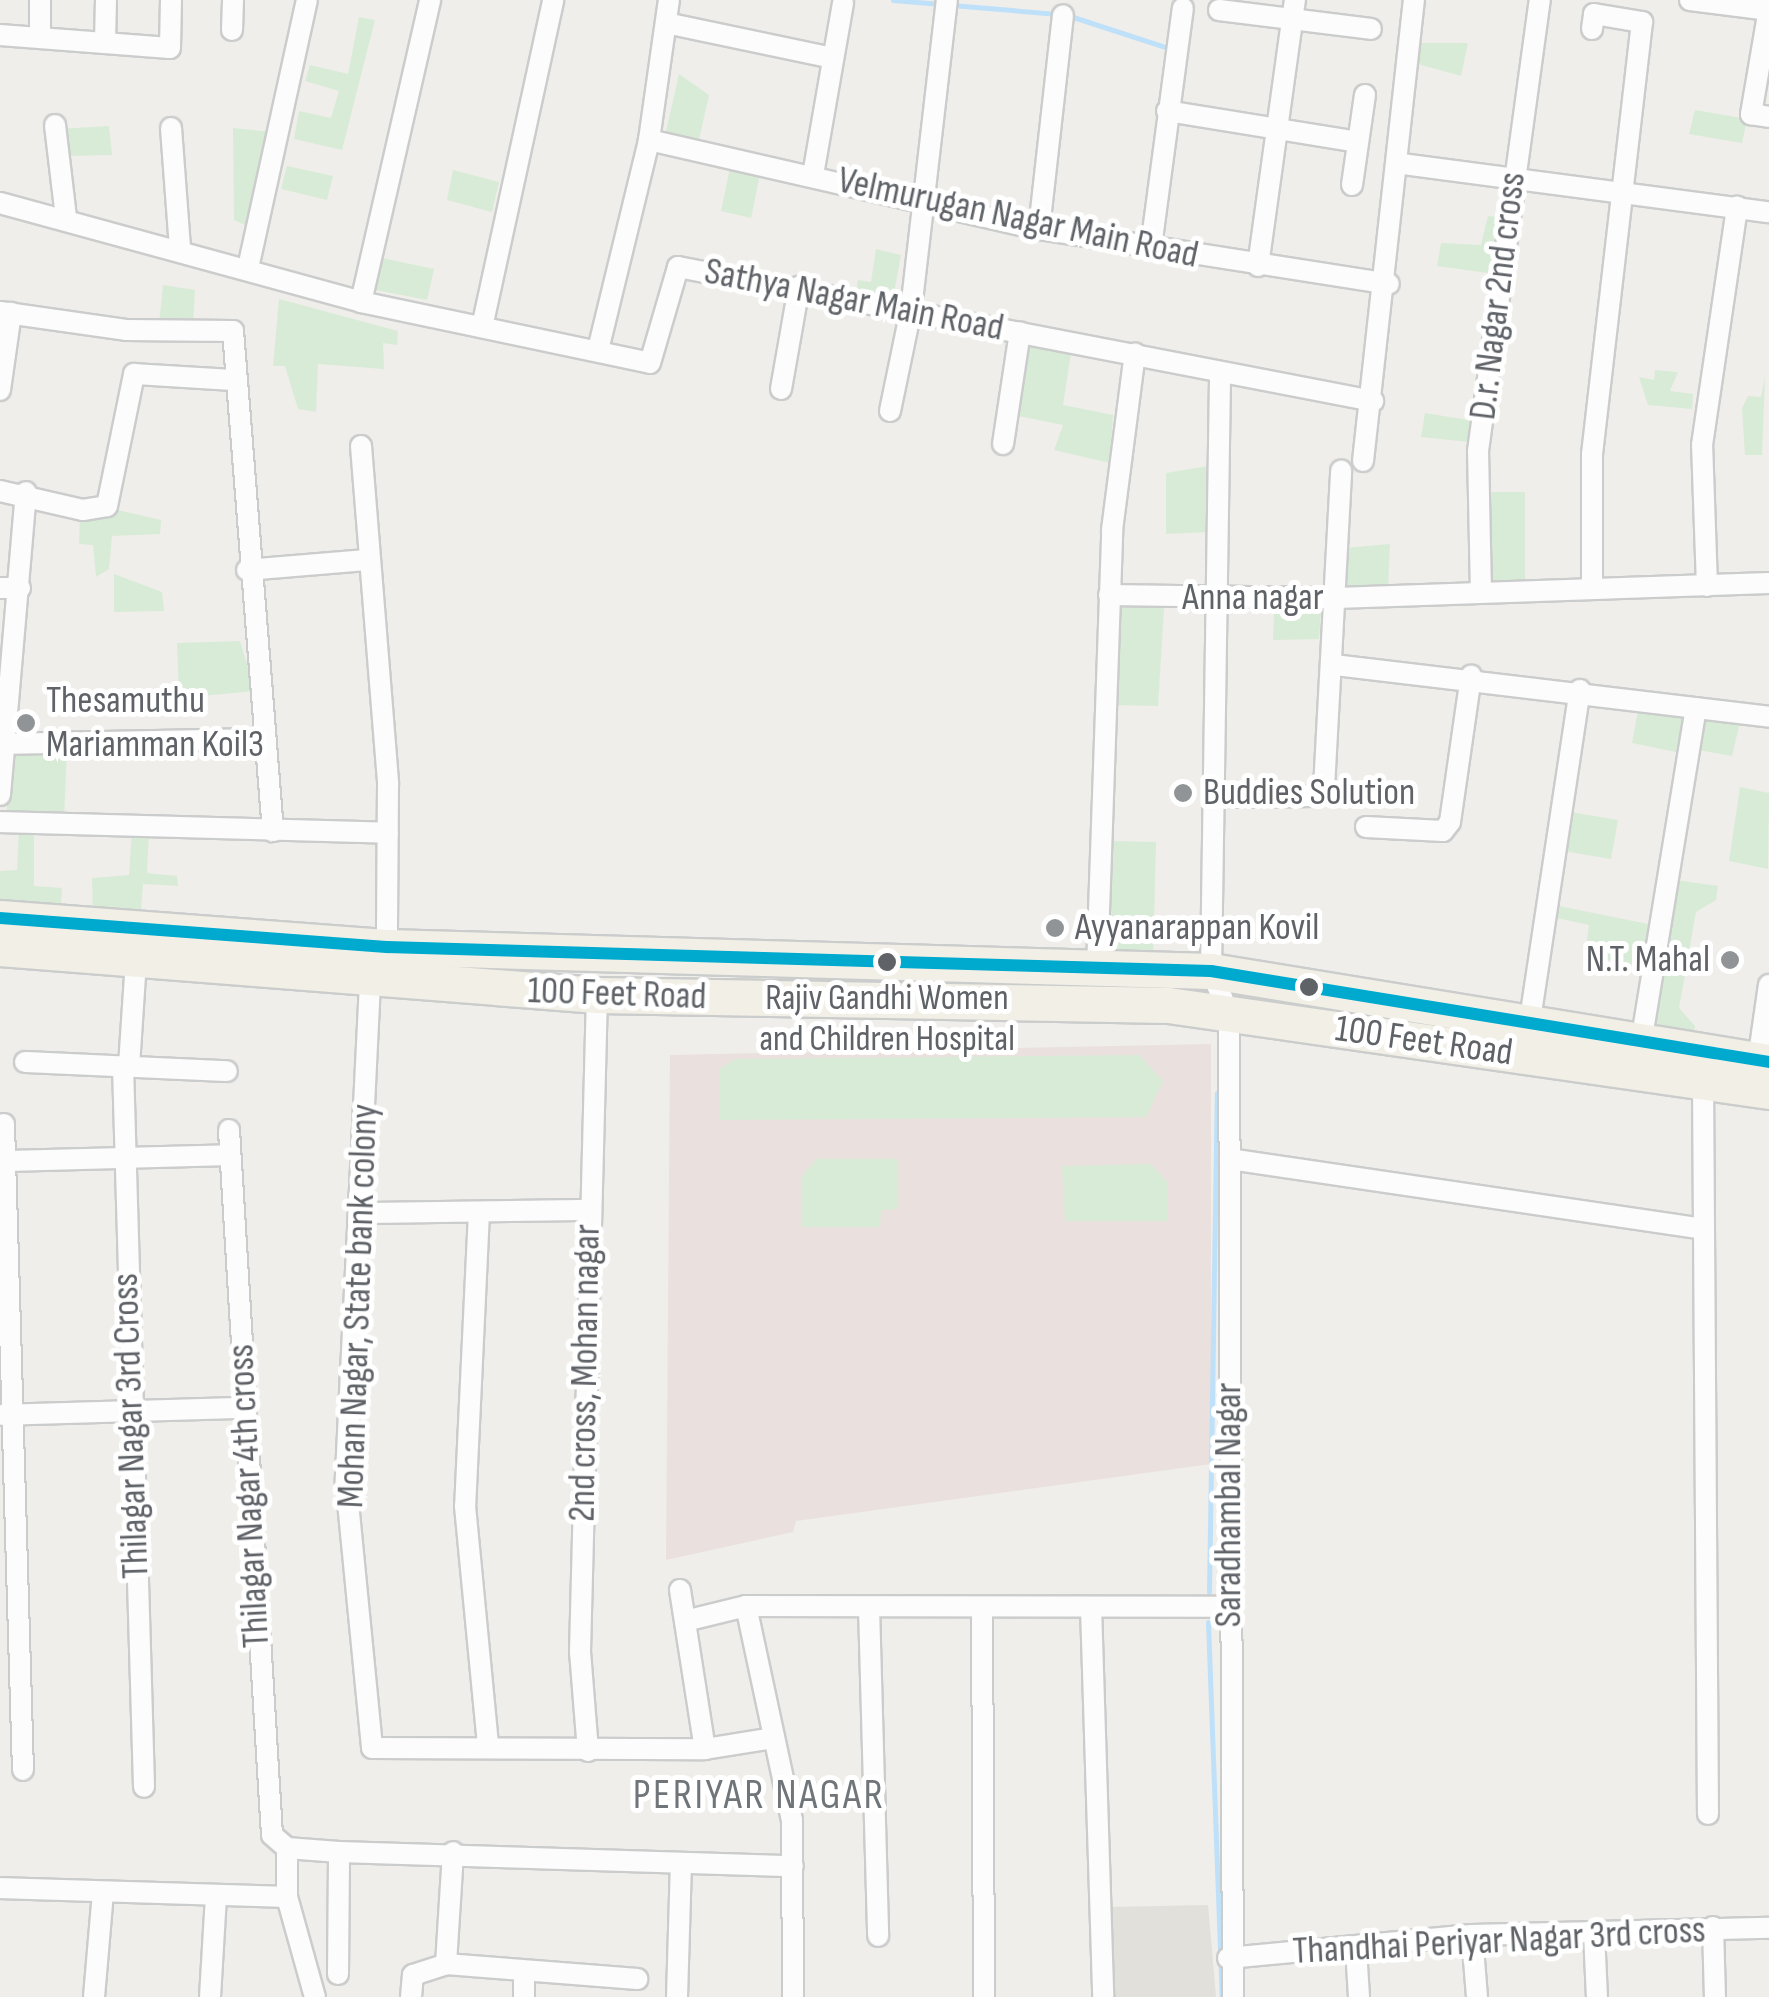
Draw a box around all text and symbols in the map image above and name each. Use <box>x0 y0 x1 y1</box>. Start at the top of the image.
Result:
street label: Velmurugan Nagar Main Road <box>834 158 1202 278</box>
street label: D.r. Nagar 2nd cross <box>1460 170 1536 422</box>
street label: Sathya Nagar Main Road <box>701 249 1007 351</box>
street label: Anna nagar <box>1182 575 1324 621</box>
place label: Thesamuthu Mariamman Koil3 <box>46 678 264 768</box>
marker: Thesamuthu Mariamman Koil3 <box>15 712 37 734</box>
place label: Buddies Solution <box>1203 770 1415 816</box>
marker: Buddies Solution <box>1172 782 1194 804</box>
place label: Ayyanarappan Kovil <box>1075 905 1319 951</box>
marker: Ayyanarappan Kovil <box>1044 917 1066 939</box>
place label: N.T. Mahal <box>1586 937 1710 983</box>
marker: N.T. Mahal <box>1719 949 1741 971</box>
marker: Rajiv Gandhi Women and Children Hospital <box>877 952 897 972</box>
street label: 100 Feet Road <box>527 968 707 1020</box>
place label: Rajiv Gandhi Women and Children Hospital <box>759 976 1015 1061</box>
unlabelled marker <box>1299 977 1319 997</box>
street label: 100 Feet Road <box>1332 1006 1516 1076</box>
street label: Mohan Nagar, State bank colony <box>328 1103 388 1509</box>
street label: 2nd cross, Mohan nagar <box>560 1224 610 1522</box>
street label: Thilagar Nagar 3rd Cross <box>103 1272 159 1580</box>
street label: Thilagar Nagar 4th cross <box>218 1343 280 1649</box>
street label: Saradhambal Nagar <box>1206 1383 1252 1627</box>
district label: PERIYAR NAGAR <box>633 1771 885 1821</box>
street label: Thandhai Periyar Nagar 3rd cross <box>1291 1907 1707 1975</box>

